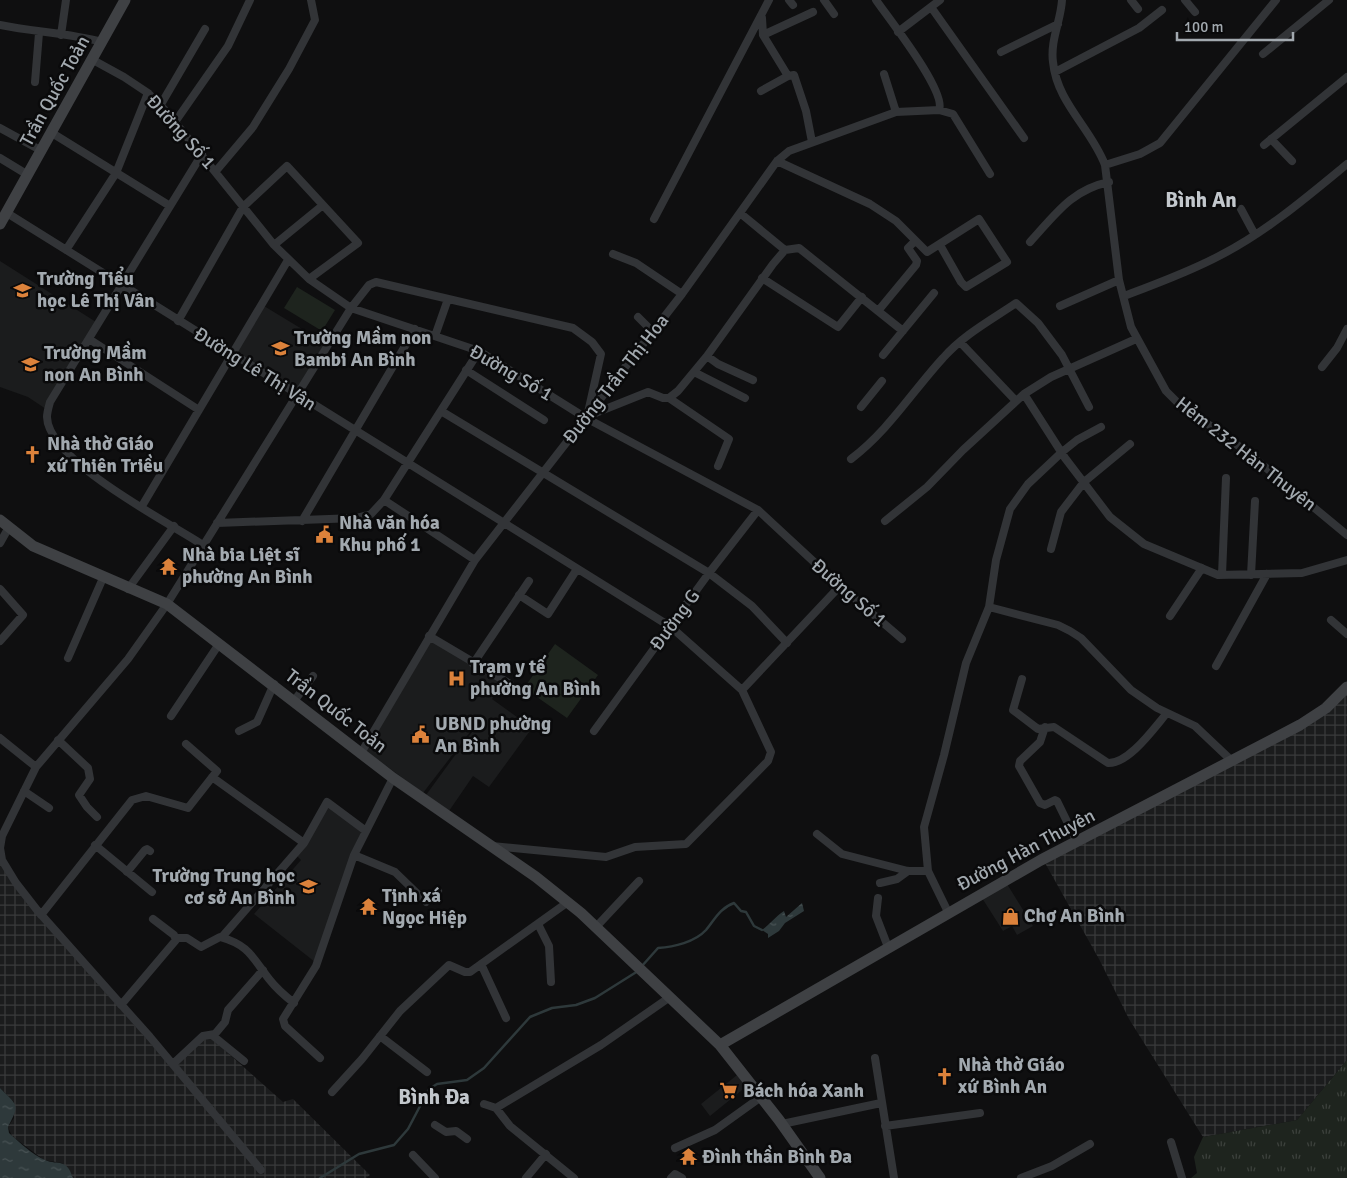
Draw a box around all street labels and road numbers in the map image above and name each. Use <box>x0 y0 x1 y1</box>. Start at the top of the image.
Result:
street label: Trần Quốc Toản <box>15 31 95 151</box>
street label: Đường Số 1 <box>141 90 221 174</box>
street label: Đường Trần Thị Hoa <box>558 309 674 449</box>
street label: Đường Lê Thị Vân <box>189 322 321 416</box>
street label: Đường Số 1 <box>465 339 557 407</box>
street label: Hẻm 232 Hàn Thuyên <box>1171 392 1321 516</box>
street label: Đường Số 1 <box>806 554 892 632</box>
street label: Đường G <box>645 585 705 655</box>
street label: Trần Quốc Toản <box>280 664 392 758</box>
street label: Đường Hàn Thuyên <box>953 803 1099 897</box>

